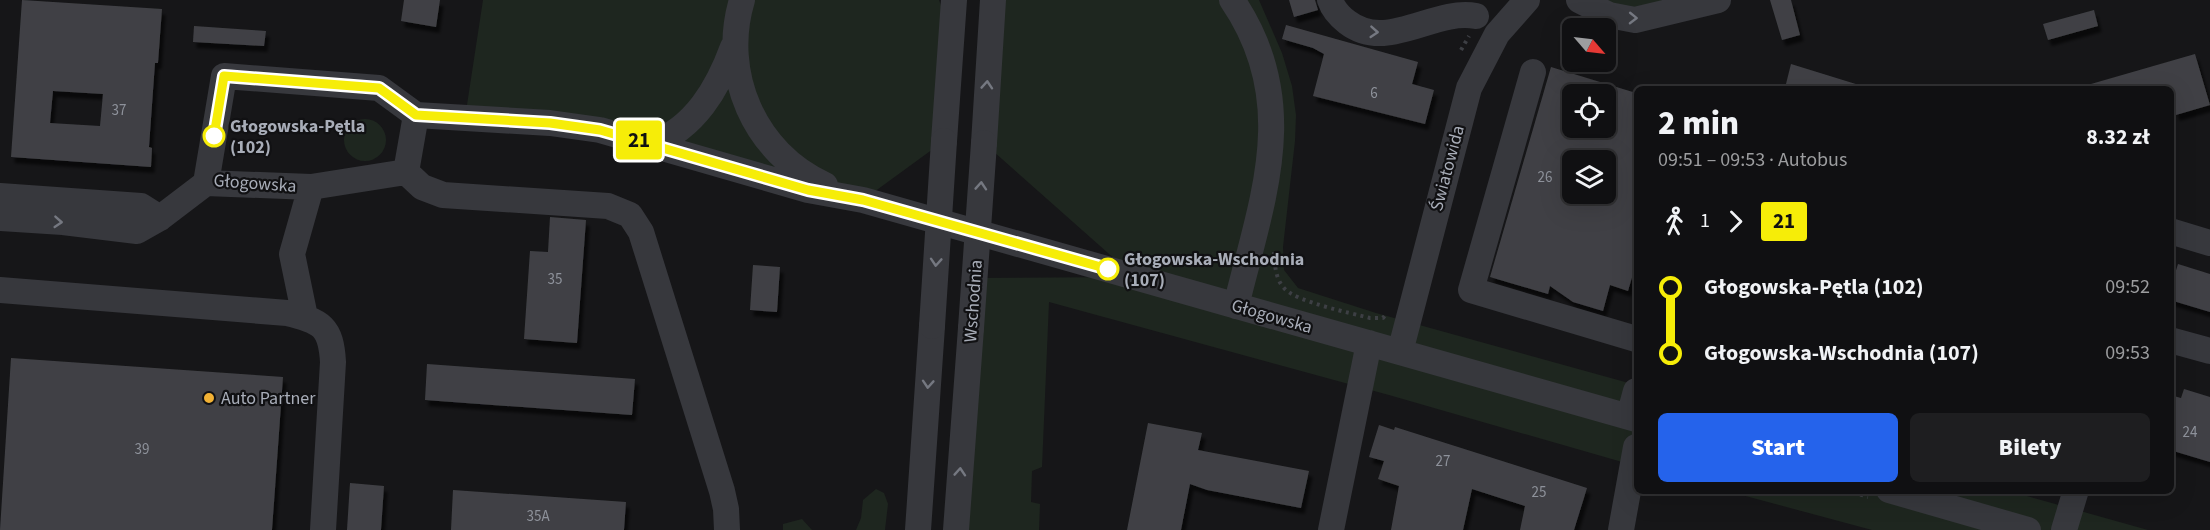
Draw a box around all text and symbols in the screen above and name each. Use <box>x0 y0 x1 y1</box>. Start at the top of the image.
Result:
one-way arrow <box>1629 12 1638 24</box>
north arrow <box>1562 18 1616 72</box>
map controls <box>1562 18 1616 204</box>
one-way arrow <box>1370 26 1379 39</box>
one-way arrow <box>981 80 994 89</box>
house number: 6 <box>1370 83 1378 104</box>
button: locate <box>1562 84 1616 138</box>
house number: 37 <box>112 100 126 121</box>
text: 2 min <box>1658 100 1739 147</box>
place label: Głogowska-Pętla (102) <box>230 114 365 160</box>
line badge: 21 <box>612 120 666 160</box>
text: 8.32 zł <box>2086 121 2150 153</box>
street label: Światowida <box>1424 122 1471 214</box>
marker: Głogowska-Pętla (102) <box>203 125 225 147</box>
text: 21 <box>628 125 650 155</box>
text: 09:51 – 09:53 · Autobus <box>1658 146 1847 174</box>
button: layers <box>1562 150 1616 204</box>
house number: 26 <box>1538 167 1552 188</box>
street label: Głogowska <box>213 168 297 199</box>
one-way arrow <box>974 181 987 190</box>
icon: walk <box>1658 205 1691 238</box>
icon: forward <box>1719 205 1752 238</box>
text: 21 <box>1773 206 1795 236</box>
text: 1 <box>1700 207 1710 235</box>
one-way arrow <box>54 215 63 228</box>
place label: Głogowska-Wschodnia (107) <box>1124 247 1304 293</box>
one-way arrow <box>930 257 943 266</box>
marker: Głogowska-Wschodnia (107) <box>1097 258 1119 280</box>
street label: Wschodnia <box>958 259 989 343</box>
house number: 35 <box>548 269 562 290</box>
text: Głogowska-Pętla (102) <box>1704 271 1924 303</box>
text: 09:52 <box>2105 273 2150 301</box>
street label: Głogowska <box>1229 293 1315 340</box>
text: Głogowska-Wschodnia (107) <box>1704 337 1979 369</box>
text: 09:53 <box>2105 339 2150 367</box>
one-way arrow <box>922 380 935 389</box>
place label: Auto Partner <box>221 386 316 411</box>
marker: Auto Partner <box>202 391 216 405</box>
button: Start <box>1658 413 1898 482</box>
button: Bilety <box>1910 413 2150 482</box>
house number: 24 <box>2183 422 2198 443</box>
house number: 39 <box>135 439 149 460</box>
house number: 27 <box>1436 451 1450 472</box>
one-way arrow <box>953 467 966 476</box>
house number: 25 <box>1532 482 1546 503</box>
house number: 35A <box>526 506 550 527</box>

